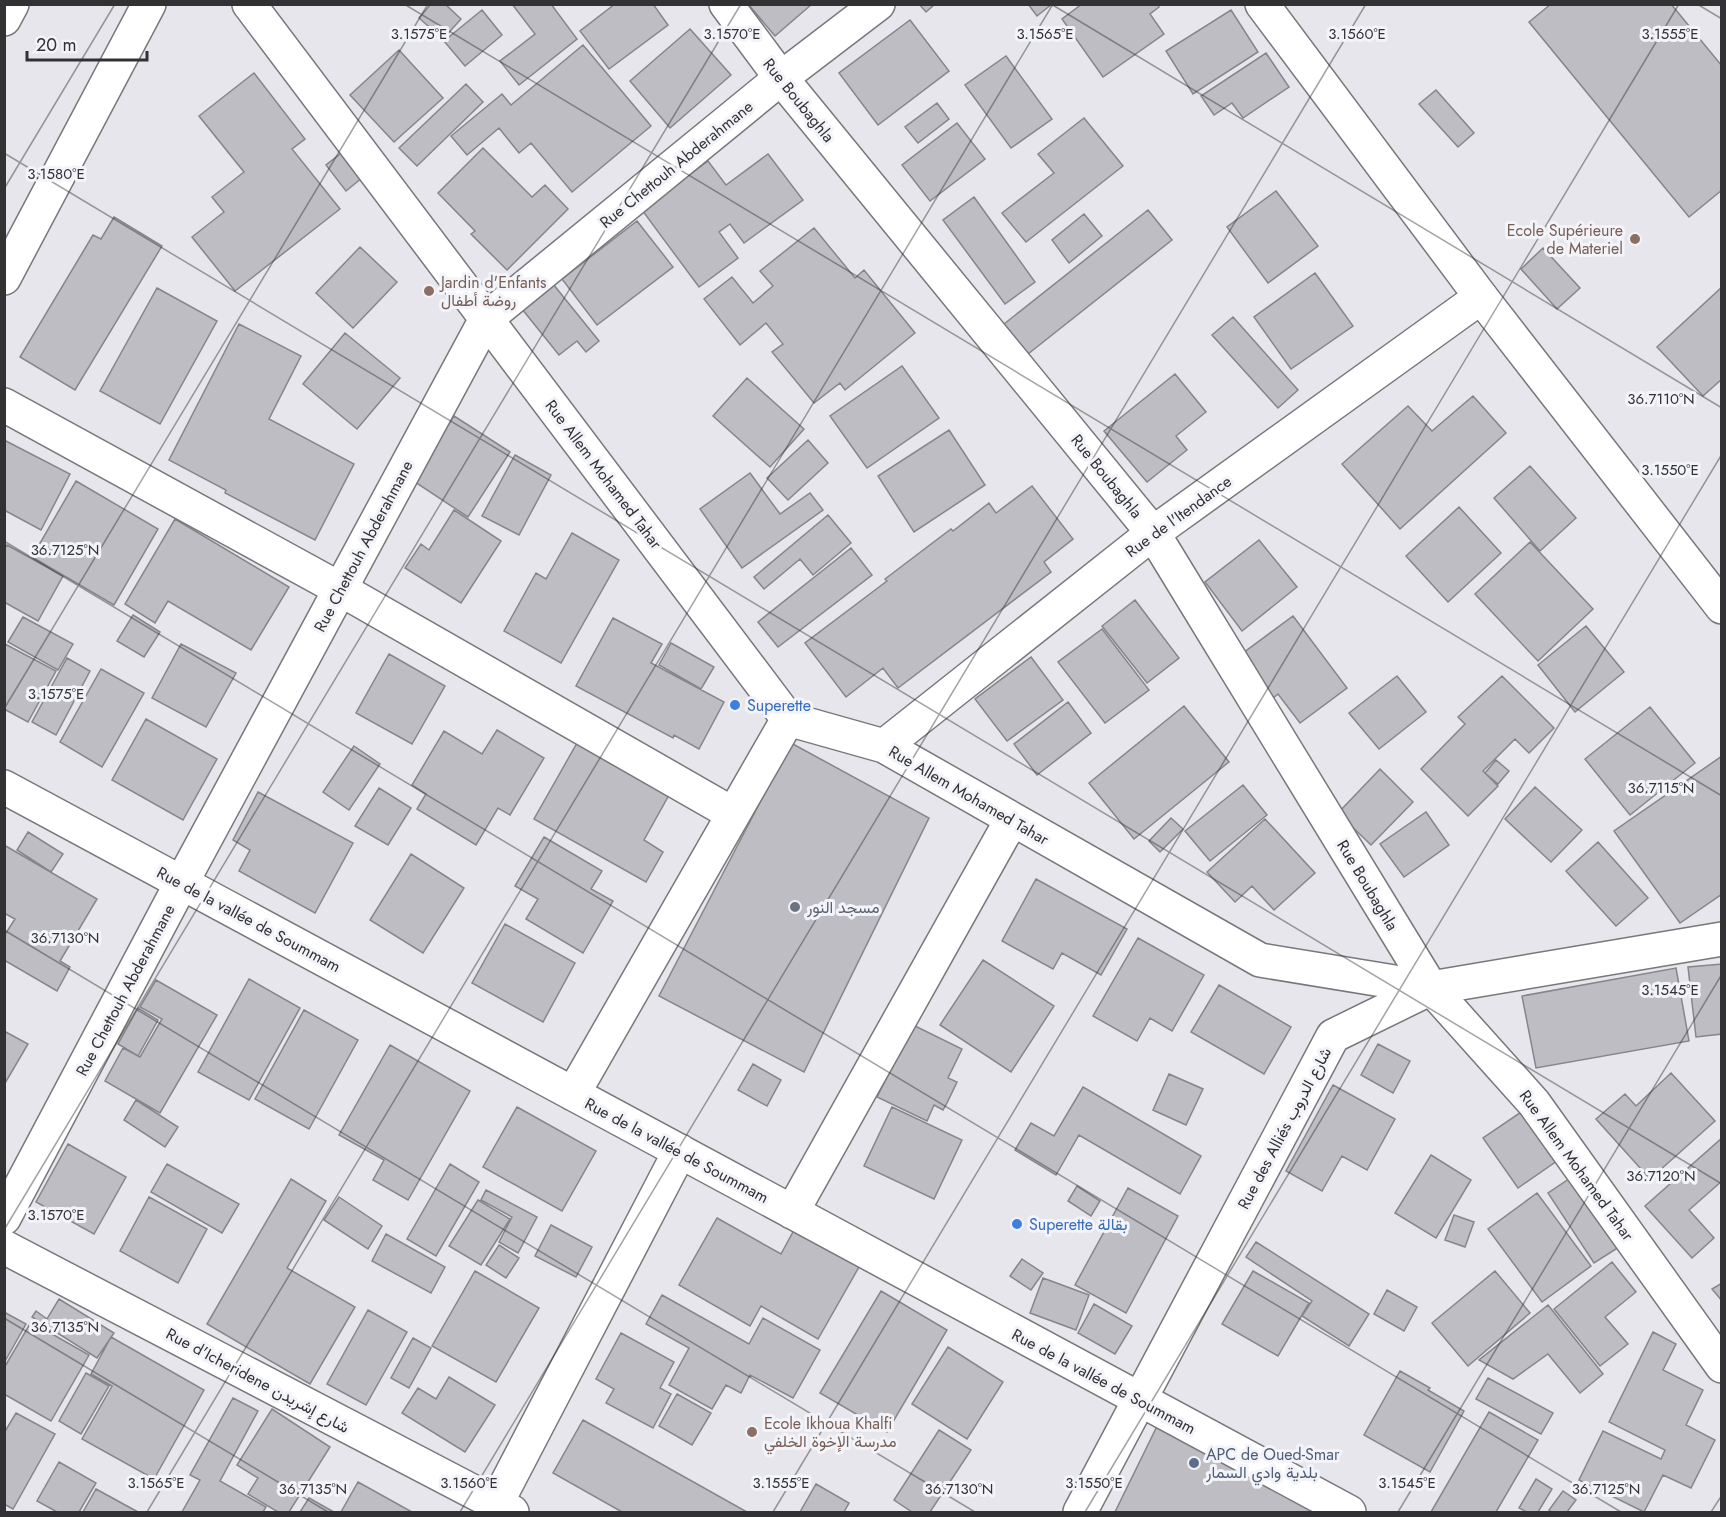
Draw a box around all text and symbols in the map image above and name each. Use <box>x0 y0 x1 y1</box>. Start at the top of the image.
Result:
text: 3.1575°E <box>391 23 447 45</box>
text: 3.1570°E <box>704 23 760 45</box>
text: 3.1565°E <box>1016 23 1074 45</box>
text: 3.1560°E <box>1328 23 1386 45</box>
text: 3.1555°E <box>1641 23 1699 45</box>
scale bar <box>27 24 147 62</box>
text: 20 m <box>36 32 76 58</box>
street label: Rue Boubaghla <box>758 53 840 147</box>
street label: Rue Chettouh Abderahmane <box>595 95 758 234</box>
text: 3.1580°E <box>27 163 85 185</box>
place label: Ecole Supérieure de Materiel <box>1507 219 1623 260</box>
marker: Ecole Supérieure de Materiel <box>1628 232 1642 246</box>
place label: Jardin d'Enfants روضة أطفال <box>439 271 546 312</box>
marker: Jardin d'Enfants روضة أطفال <box>422 284 436 298</box>
text: 36.7110°N <box>1627 388 1695 410</box>
street label: Rue Allem Mohamed Tahar <box>540 395 668 554</box>
street label: Rue Boubaghla <box>1066 429 1148 523</box>
street label: Rue Chettouh Abderahmane <box>308 456 419 636</box>
text: 3.1550°E <box>1641 459 1699 481</box>
street label: Rue de l'Itendance <box>1120 470 1236 563</box>
text: 36.7125°N <box>31 539 99 561</box>
text: 3.1575°E <box>28 683 84 705</box>
place label: Superette <box>747 694 811 717</box>
marker: Superette <box>728 698 742 712</box>
street label: Rue Allem Mohamed Tahar <box>884 740 1053 851</box>
text: 36.7115°N <box>1628 777 1694 799</box>
street label: Rue Boubaghla <box>1331 836 1404 935</box>
street label: Rue de la vallée de Soummam <box>153 861 345 978</box>
place label: مسجد النور <box>806 896 880 919</box>
street label: Rue Chettouh Abderahmane <box>70 900 181 1080</box>
marker: مسجد النور <box>788 900 802 914</box>
text: 36.7130°N <box>31 927 99 949</box>
text: 3.1545°E <box>1641 979 1699 1001</box>
street label: Rue des Alliés شارع الدروب <box>1232 1043 1337 1213</box>
street label: Rue Allem Mohamed Tahar <box>1514 1085 1640 1246</box>
street label: Rue de la vallée de Soummam <box>581 1092 773 1209</box>
text: 36.7120°N <box>1626 1165 1696 1187</box>
text: 3.1570°E <box>28 1204 84 1226</box>
place label: Superette بقالة <box>1029 1213 1128 1236</box>
marker: Superette بقالة <box>1010 1217 1024 1231</box>
text: 36.7135°N <box>31 1316 99 1338</box>
street label: Rue d'Icheridene شارع إشريدن <box>162 1322 353 1439</box>
street label: Rue de la vallée de Soummam <box>1008 1323 1200 1440</box>
place label: Ecole Ikhoua Khalfi مدرسة الإخوة الخلفي <box>764 1412 897 1455</box>
marker: Ecole Ikhoua Khalfi مدرسة الإخوة الخلفي <box>745 1425 759 1439</box>
place label: APC de Oued-Smar بلدية وادي السمار <box>1205 1443 1340 1486</box>
marker: APC de Oued-Smar بلدية وادي السمار <box>1187 1456 1201 1470</box>
text: 3.1565°E <box>127 1472 185 1494</box>
text: 3.1560°E <box>440 1472 498 1494</box>
text: 3.1555°E <box>752 1472 810 1494</box>
text: 3.1550°E <box>1065 1472 1123 1494</box>
text: 3.1545°E <box>1378 1472 1436 1494</box>
text: 36.7135°N <box>279 1478 347 1500</box>
text: 36.7130°N <box>925 1478 993 1500</box>
text: 36.7125°N <box>1572 1478 1640 1500</box>

